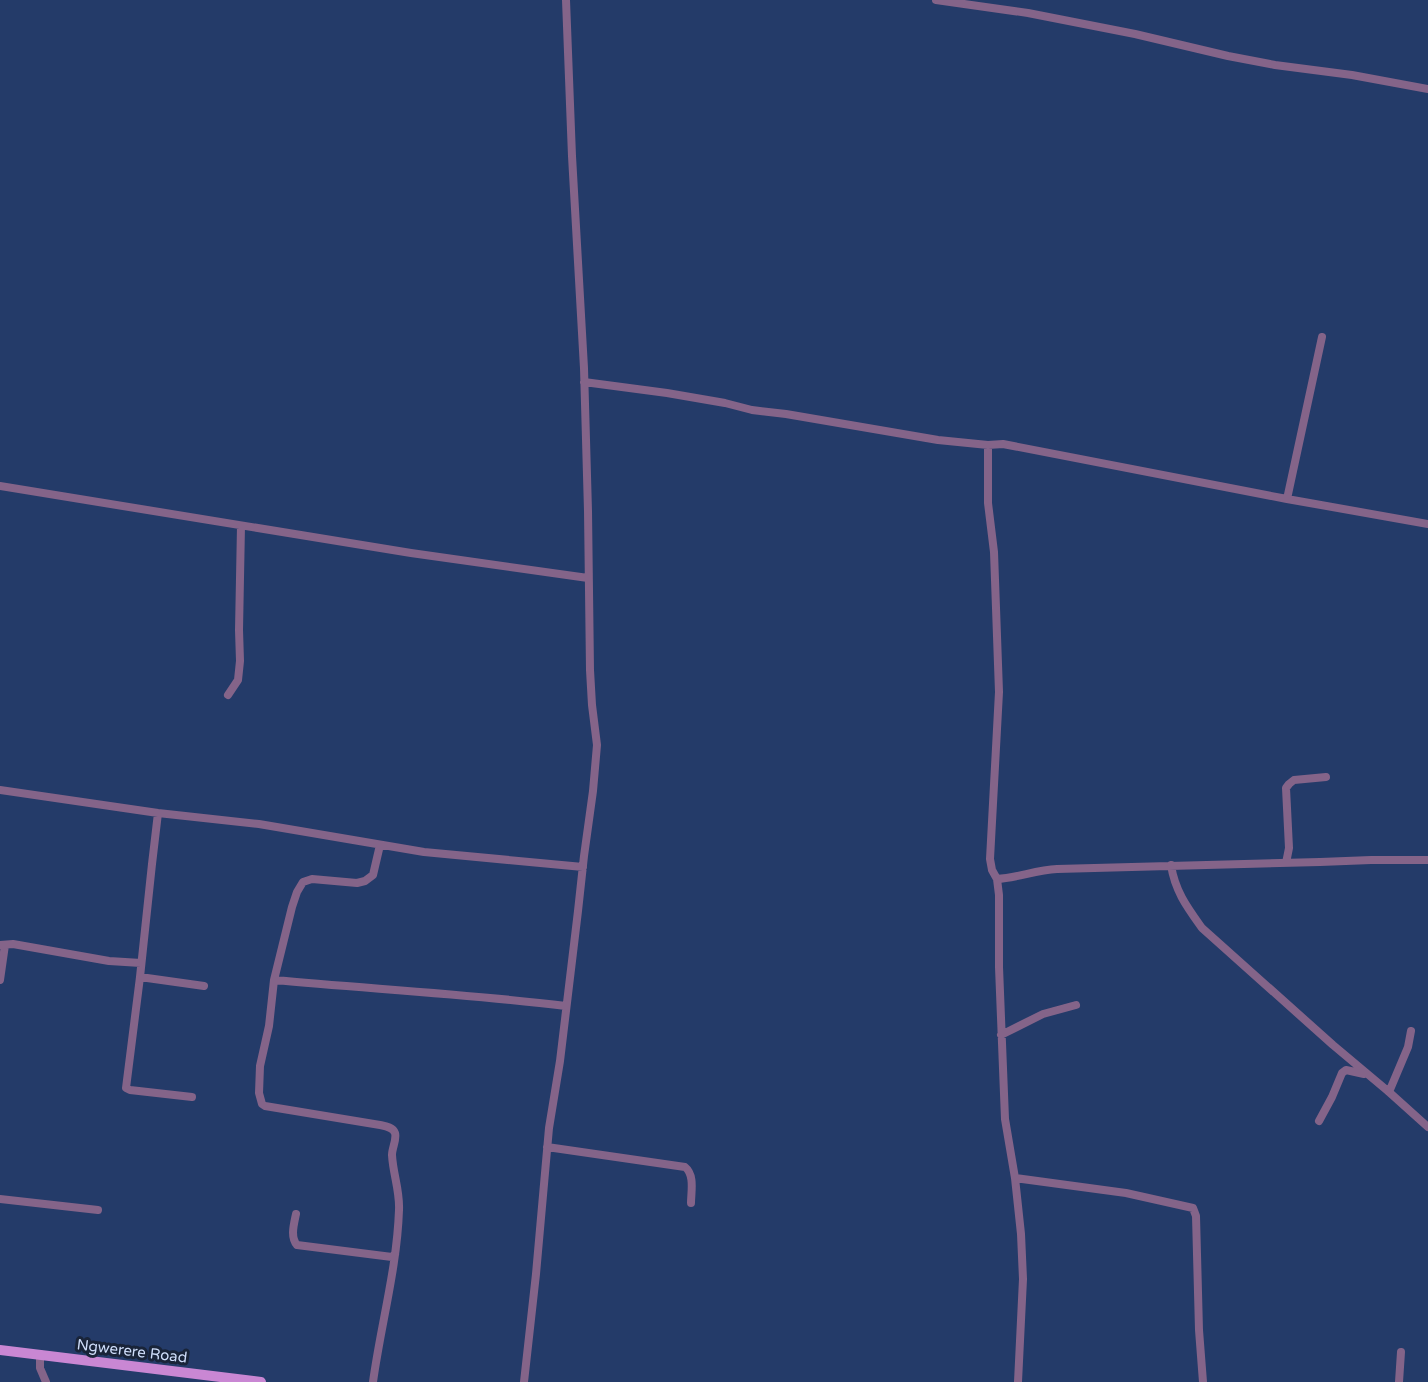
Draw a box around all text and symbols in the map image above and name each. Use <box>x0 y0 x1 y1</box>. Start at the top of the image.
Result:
street label: Ngwerere Road <box>76 1335 188 1367</box>

